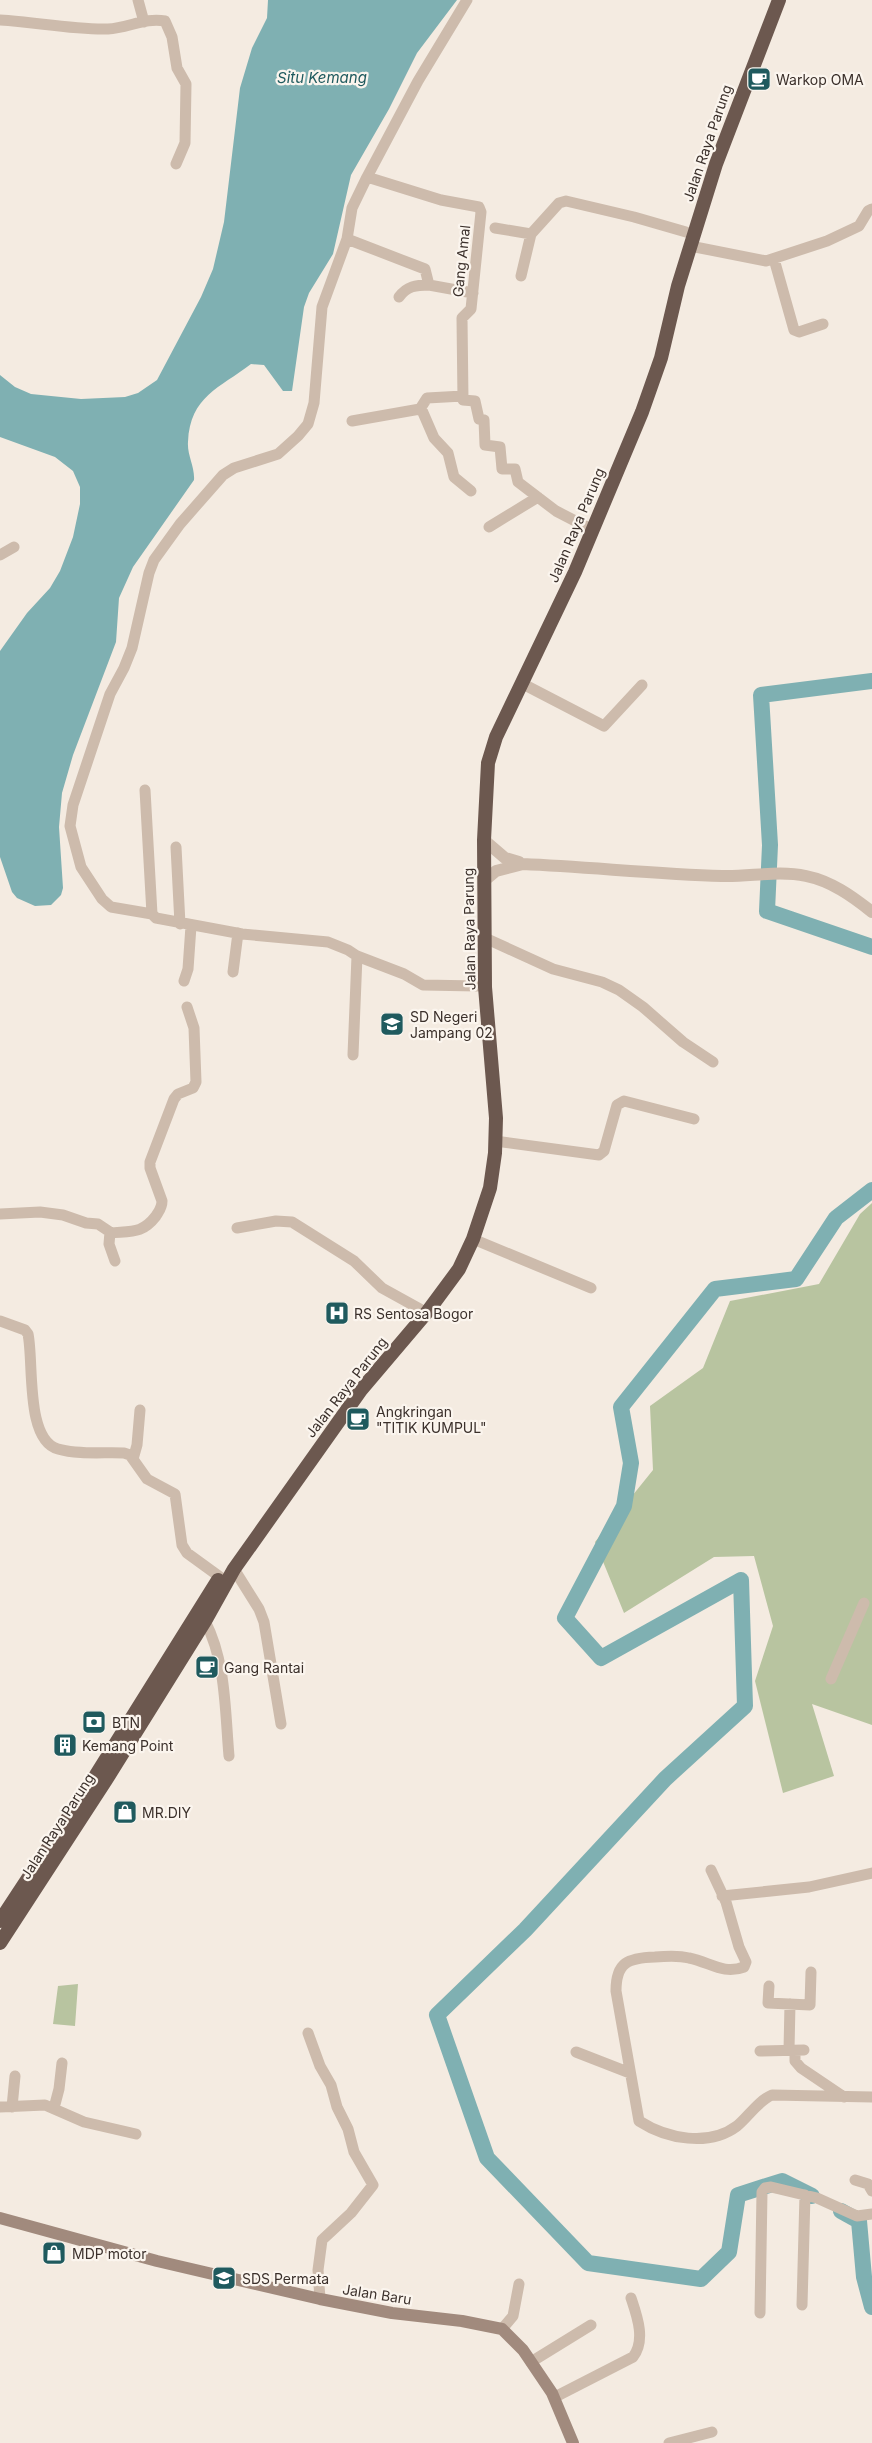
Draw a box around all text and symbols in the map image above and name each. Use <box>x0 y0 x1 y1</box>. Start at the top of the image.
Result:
cafe icon: Warkop OMA <box>746 66 772 92</box>
water label: Situ Kemang <box>277 68 367 87</box>
place label: Warkop OMA <box>776 71 864 88</box>
street label: Jalan Raya Parung <box>679 82 735 204</box>
street label: Gang Amal <box>449 224 473 298</box>
street label: Jalan Raya Parung <box>544 465 608 585</box>
street label: Jalan Raya Parung <box>459 868 479 990</box>
place label: SD Negeri Jampang 02 <box>410 1008 493 1041</box>
school or university icon: SD Negeri Jampang 02 <box>379 1011 405 1037</box>
hospital icon: RS Sentosa Bogor <box>324 1300 350 1326</box>
place label: RS Sentosa Bogor <box>354 1305 473 1322</box>
street label: Jalan Raya Parung <box>302 1333 390 1441</box>
place label: Angkringan "TITIK KUMPUL" <box>376 1403 486 1436</box>
cafe icon: Angkringan "TITIK KUMPUL" <box>345 1406 371 1432</box>
cafe icon: Gang Rantai <box>194 1654 220 1680</box>
place label: Gang Rantai <box>224 1659 304 1676</box>
bank icon: BTN <box>81 1709 107 1735</box>
place label: BTN <box>112 1714 140 1731</box>
building icon: Kemang Point <box>52 1732 78 1758</box>
place label: Kemang Point <box>82 1737 174 1754</box>
street label: Jalan Raya Parung <box>16 1770 98 1882</box>
shop icon: MR.DIY <box>112 1799 138 1825</box>
place label: MR.DIY <box>142 1804 192 1821</box>
shop icon: MDP motor <box>41 2240 67 2266</box>
place label: MDP motor <box>72 2245 146 2262</box>
school or university icon: SDS Permata <box>211 2265 237 2291</box>
place label: SDS Permata <box>242 2270 329 2287</box>
street label: Jalan Baru <box>341 2280 413 2308</box>

